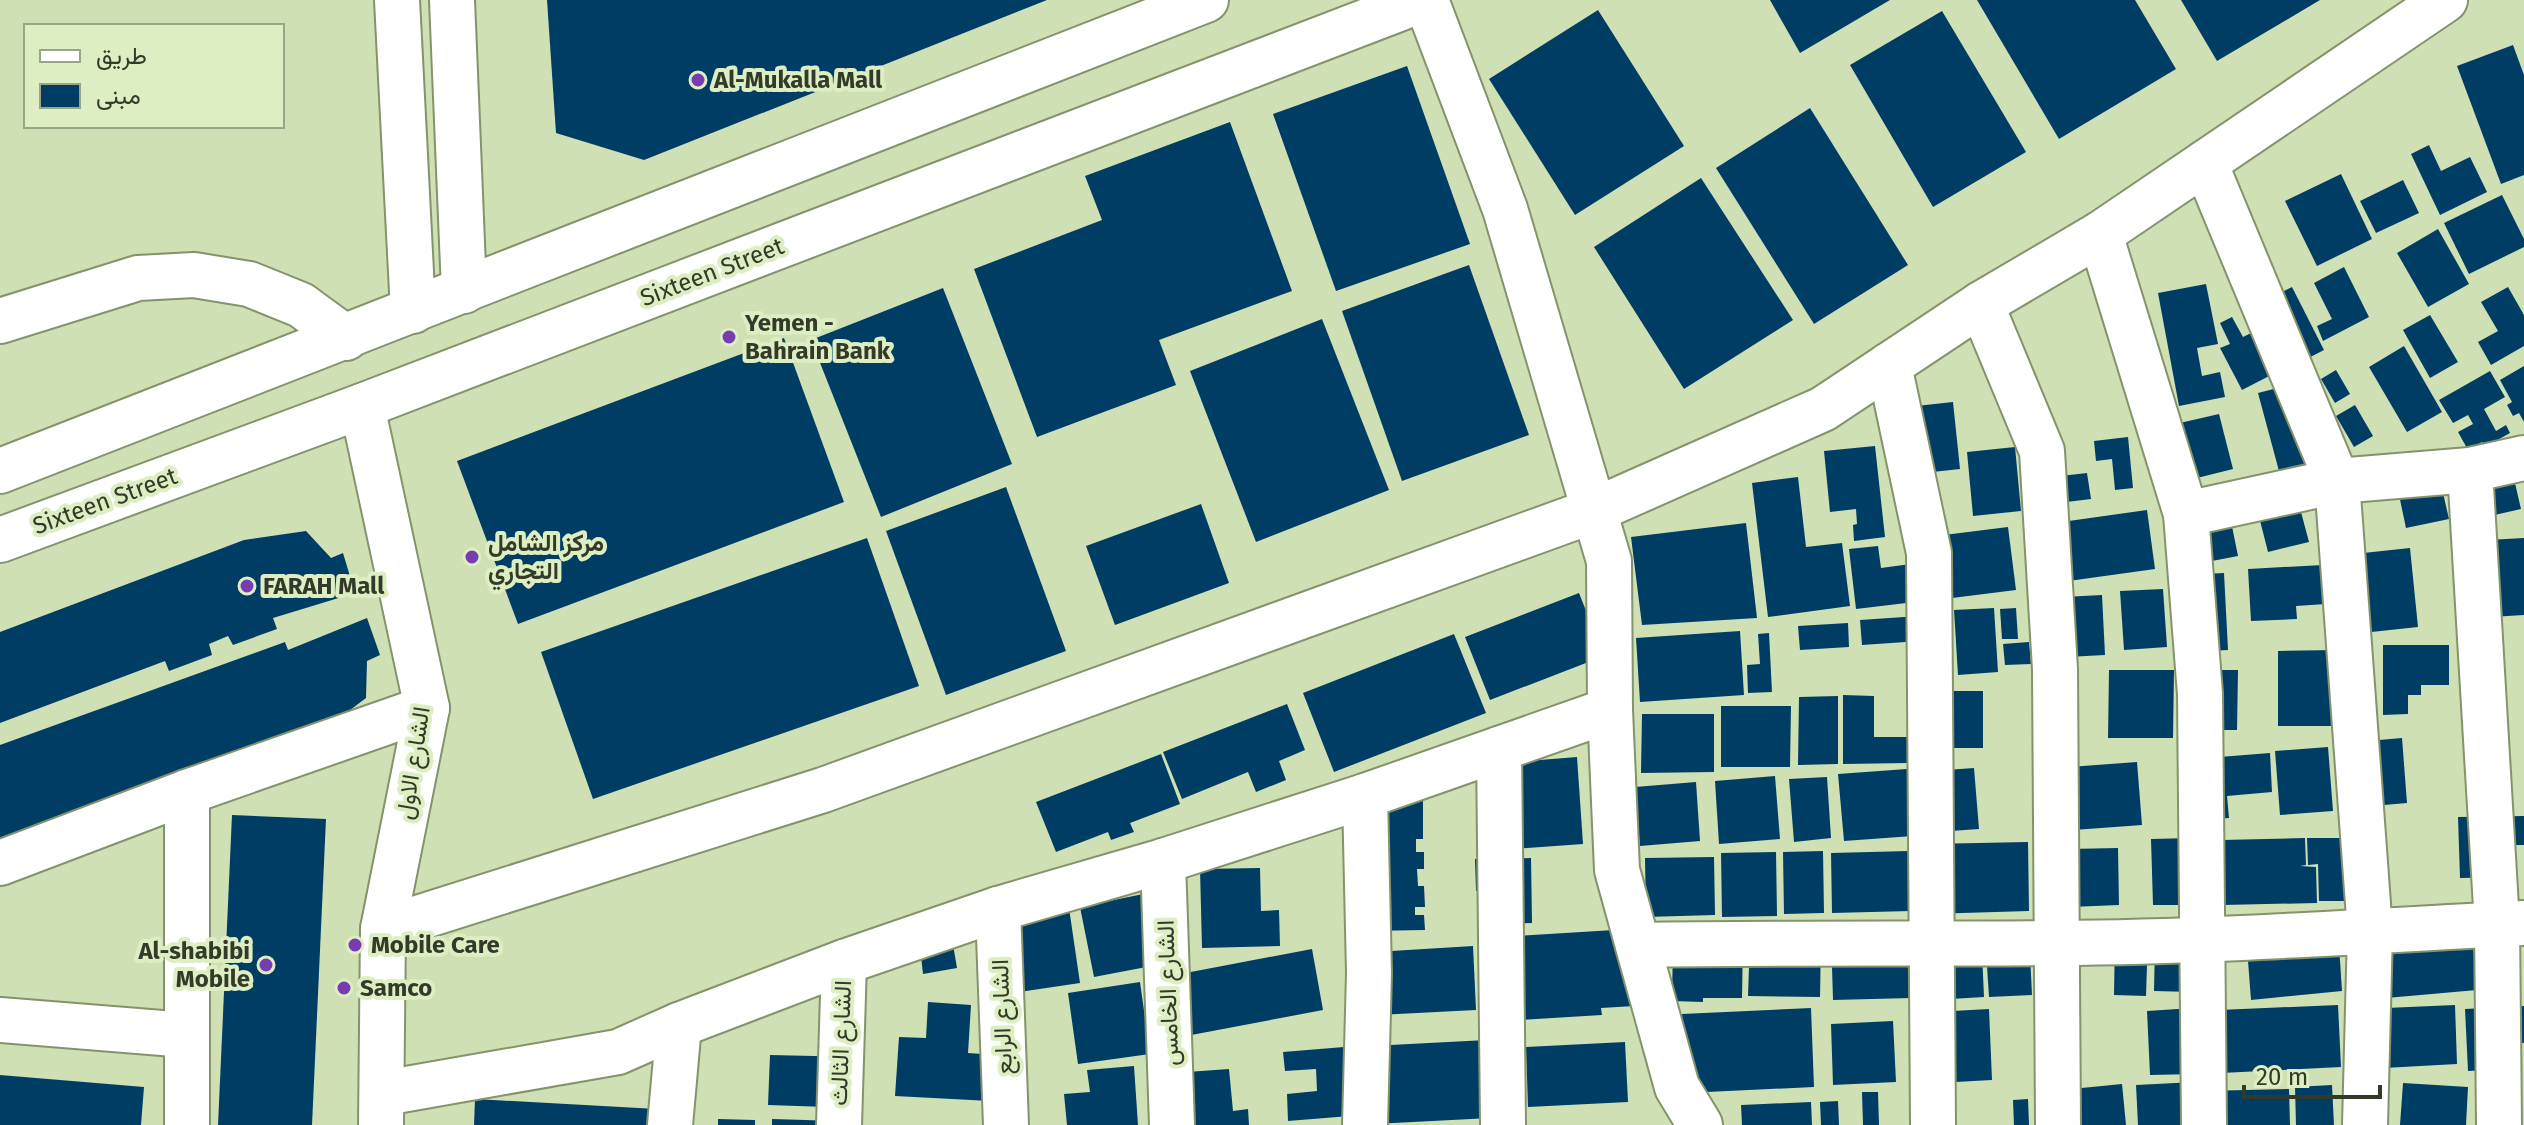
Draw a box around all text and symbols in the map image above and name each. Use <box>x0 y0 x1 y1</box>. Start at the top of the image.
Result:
legend <box>24 24 284 128</box>
text: طريق <box>96 42 147 71</box>
place label: Al-Mukalla Mall <box>713 66 883 94</box>
marker: Al-Mukalla Mall <box>689 71 707 89</box>
text: مبنى <box>96 82 141 110</box>
street label: Sixteen Street <box>636 232 788 312</box>
place label: Yemen - Bahrain Bank <box>744 309 891 365</box>
marker: Yemen - Bahrain Bank <box>720 328 738 346</box>
street label: Sixteen Street <box>29 462 181 540</box>
place label: مركز الشامل التجاري <box>488 529 604 591</box>
marker: مركز الشامل التجاري <box>463 548 481 566</box>
place label: FARAH Mall <box>263 572 385 600</box>
marker: FARAH Mall <box>238 577 256 595</box>
street label: الشارع الاول <box>390 705 438 822</box>
street label: الشارع الخامس <box>1151 919 1187 1066</box>
place label: Mobile Care <box>371 931 500 959</box>
marker: Mobile Care <box>346 936 364 954</box>
place label: Al-shabibi Mobile <box>137 937 250 993</box>
marker: Al-shabibi Mobile <box>257 956 275 974</box>
street label: الشارع الرابع <box>986 959 1021 1075</box>
place label: Samco <box>360 974 432 1002</box>
marker: Samco <box>335 979 353 997</box>
street label: الشارع الثالث <box>825 980 859 1106</box>
scale bar <box>2244 1049 2380 1099</box>
text: 20 m <box>2256 1063 2308 1091</box>

